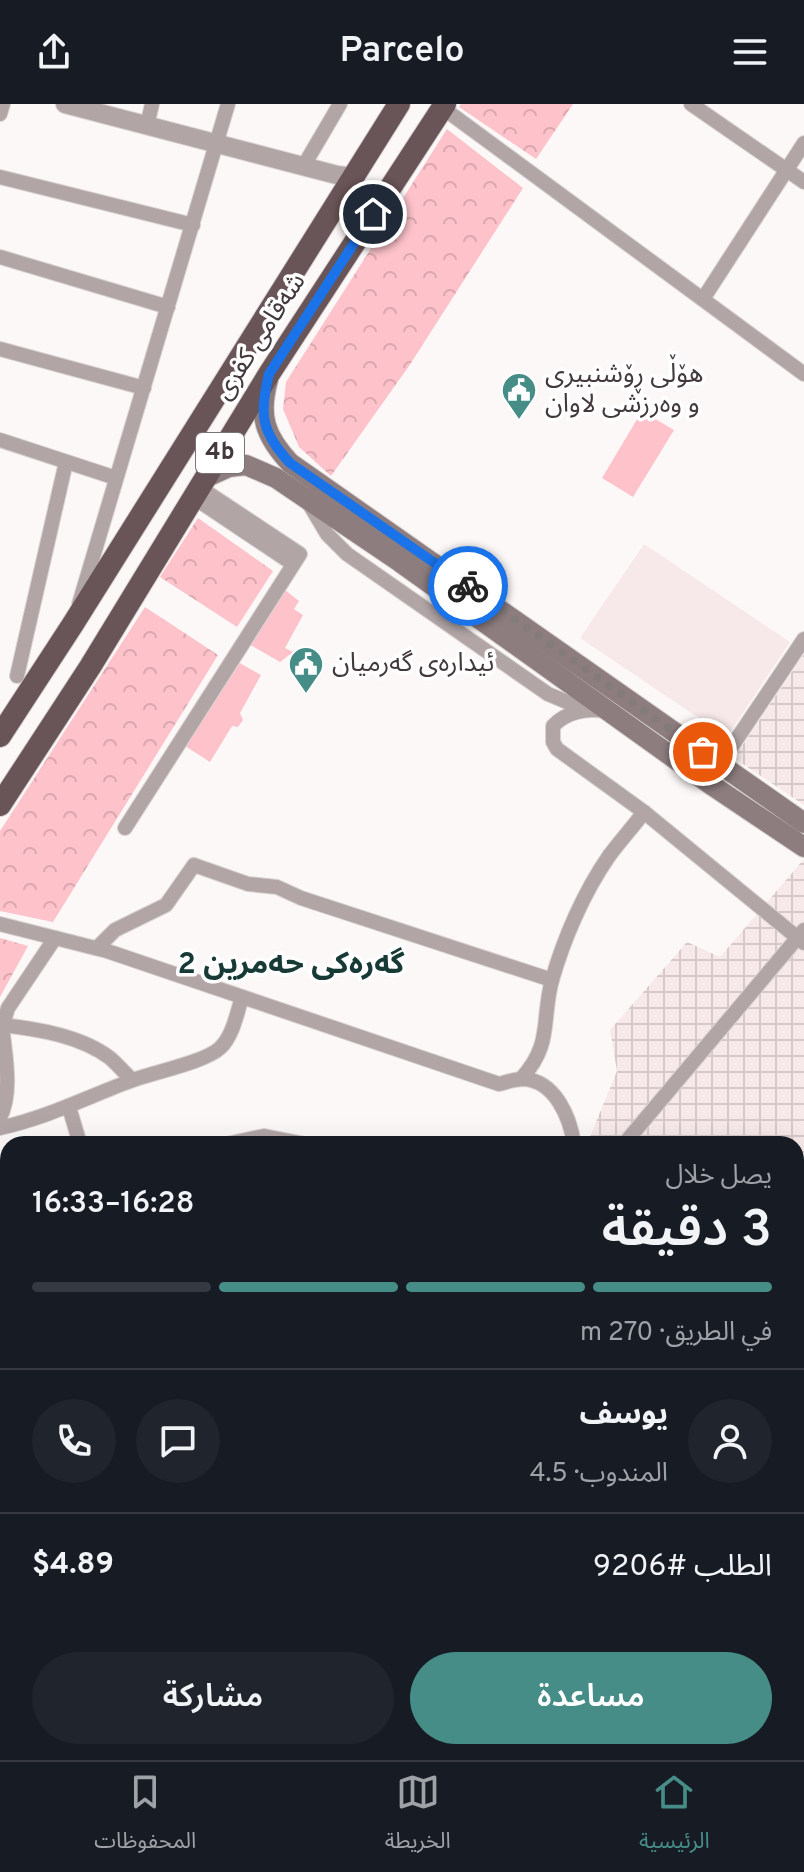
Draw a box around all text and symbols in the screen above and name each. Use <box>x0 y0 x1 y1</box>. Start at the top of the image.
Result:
text: Parcelo <box>339 29 465 75</box>
icon: share <box>32 30 76 74</box>
icon: menu <box>728 30 772 74</box>
pin <box>339 180 407 248</box>
icon: home <box>351 192 395 236</box>
street label: شەقامی کفری <box>208 267 314 407</box>
place label: هۆڵی ڕۆشنبیری و وەرزشی لاوان <box>545 354 703 422</box>
public building icon: هۆڵی ڕۆشنبیری و وەرزشی لاوان <box>500 371 538 421</box>
road number: 4b <box>196 433 244 473</box>
courier <box>428 546 508 626</box>
icon: bike <box>446 564 490 608</box>
public building icon: ئیدارەی گەرمیان <box>287 645 325 695</box>
place label: ئیدارەی گەرمیان <box>332 648 494 681</box>
pin <box>669 718 737 786</box>
icon: bag <box>681 730 725 774</box>
district label: گەرەکی حەمرین 2 <box>177 946 405 984</box>
text: يصل خلال <box>666 1160 772 1193</box>
text: 16:28–16:33 <box>32 1186 194 1223</box>
text: 3 دقيقة <box>602 1199 772 1265</box>
text: في الطريق · 270 m <box>580 1317 772 1350</box>
text: يوسف <box>580 1397 668 1434</box>
button: phone <box>32 1399 116 1483</box>
button: chat <box>136 1399 220 1483</box>
button: person <box>688 1399 772 1483</box>
text: المندوب · 4.5 <box>530 1458 668 1491</box>
text: $4.89 <box>32 1547 114 1584</box>
text: الطلب #9206 <box>593 1549 772 1586</box>
button: مشاركة <box>32 1652 394 1744</box>
button: مساعدة <box>410 1652 772 1744</box>
tab: المحفوظات <box>94 1770 196 1864</box>
tab: الخريطة <box>385 1770 451 1864</box>
tab: الرئيسية <box>639 1770 710 1864</box>

